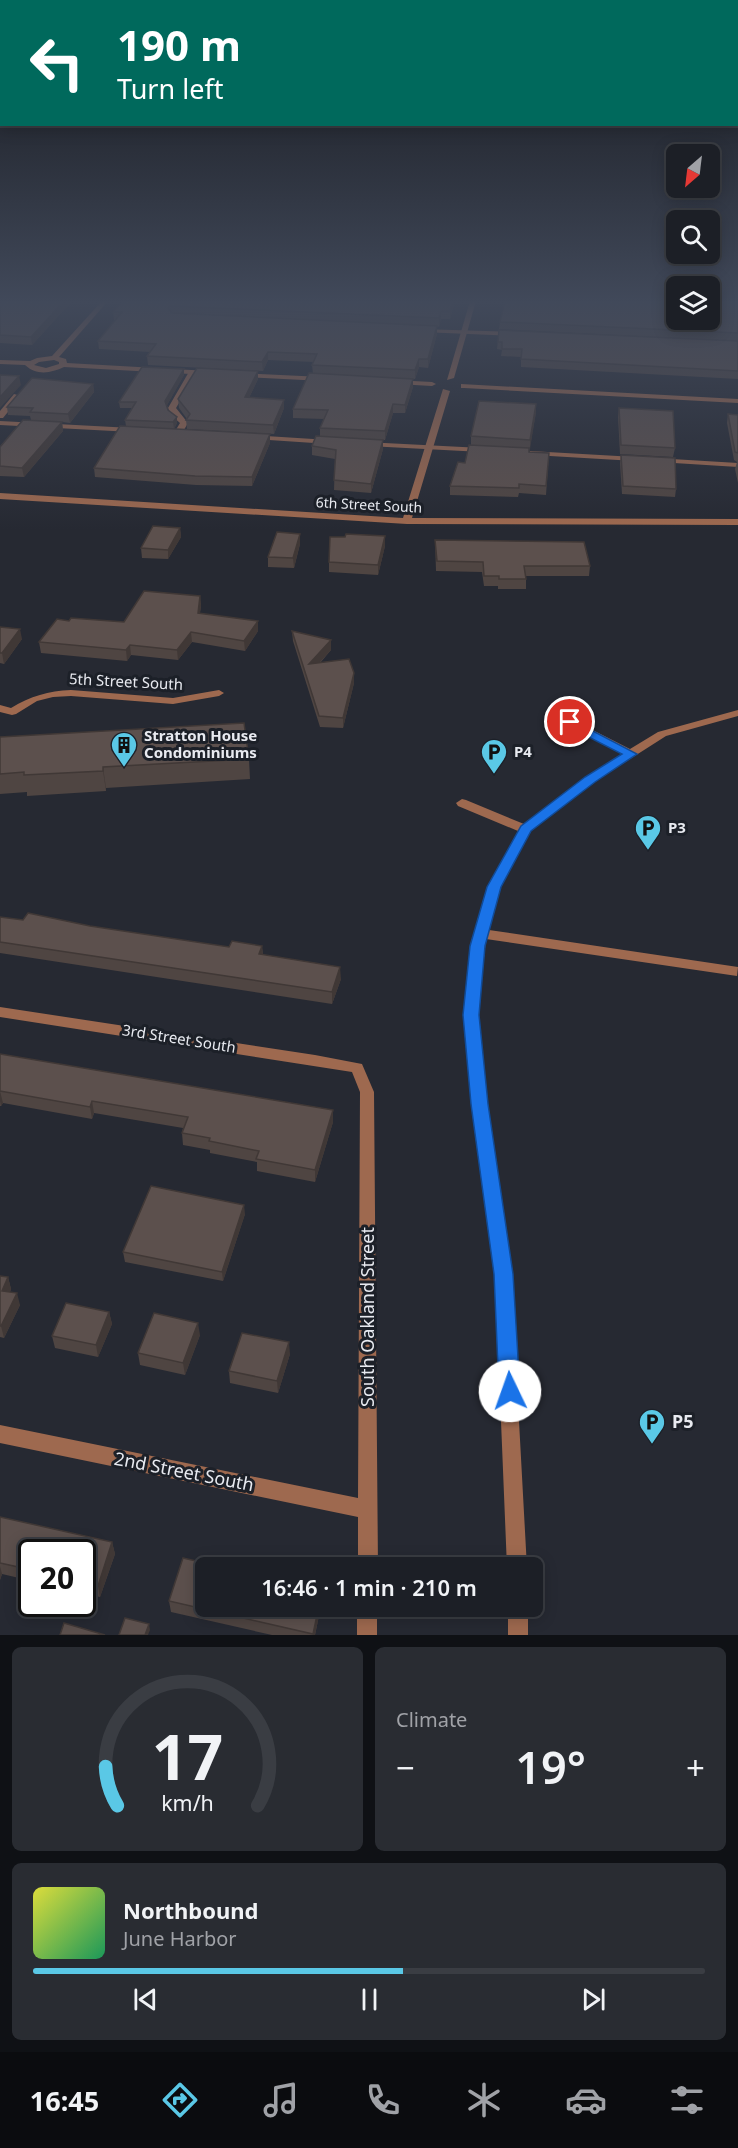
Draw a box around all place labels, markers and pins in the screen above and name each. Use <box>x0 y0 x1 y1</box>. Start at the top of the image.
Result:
pin <box>544 696 595 747</box>
place label: Stratton House Condominiums <box>144 725 257 762</box>
building icon: Stratton House Condominiums <box>109 730 139 768</box>
parking icon: P4 <box>479 737 509 775</box>
place label: P4 <box>514 741 532 761</box>
parking icon: P3 <box>633 813 663 851</box>
place label: P3 <box>668 817 686 837</box>
parking icon: P5 <box>637 1407 667 1445</box>
place label: P5 <box>672 1409 693 1433</box>

